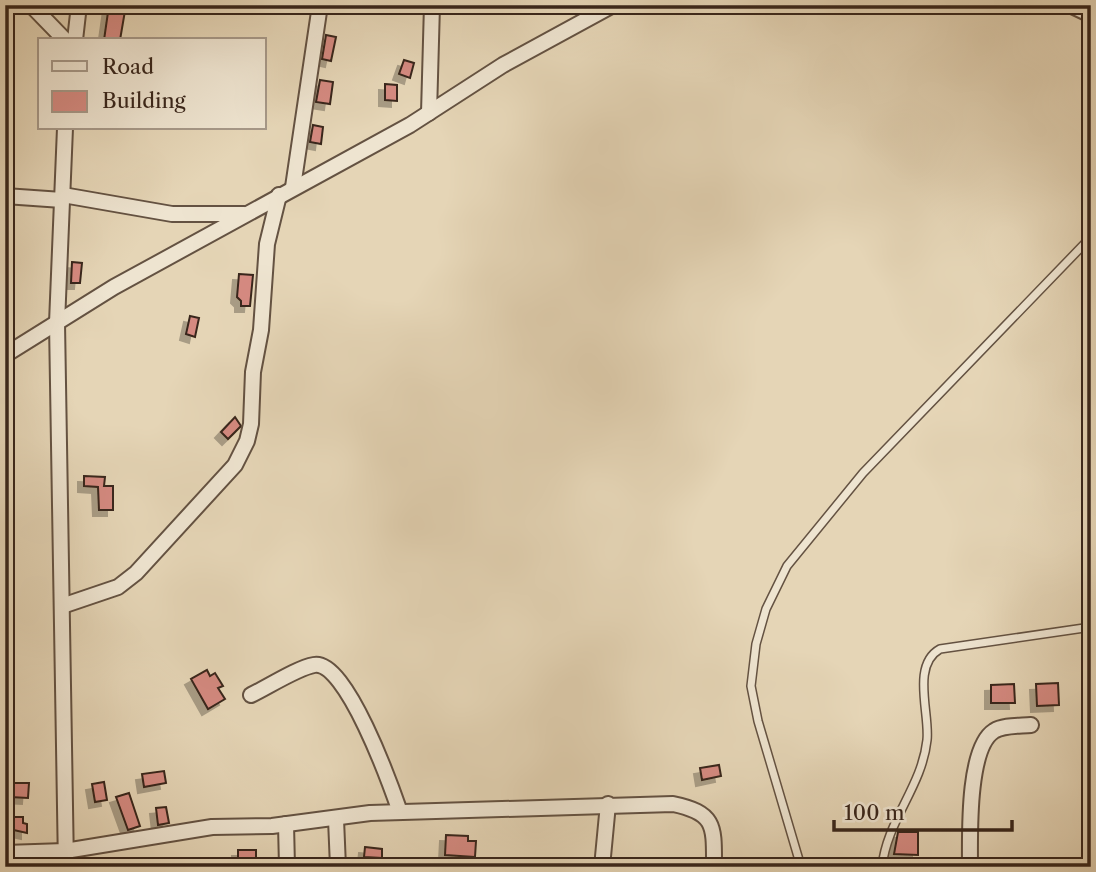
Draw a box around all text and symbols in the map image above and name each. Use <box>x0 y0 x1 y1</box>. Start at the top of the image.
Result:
legend <box>38 38 266 130</box>
text: Road <box>102 54 154 79</box>
text: Building <box>102 88 187 113</box>
scale bar <box>834 788 1012 832</box>
text: 100 m <box>844 800 905 825</box>

